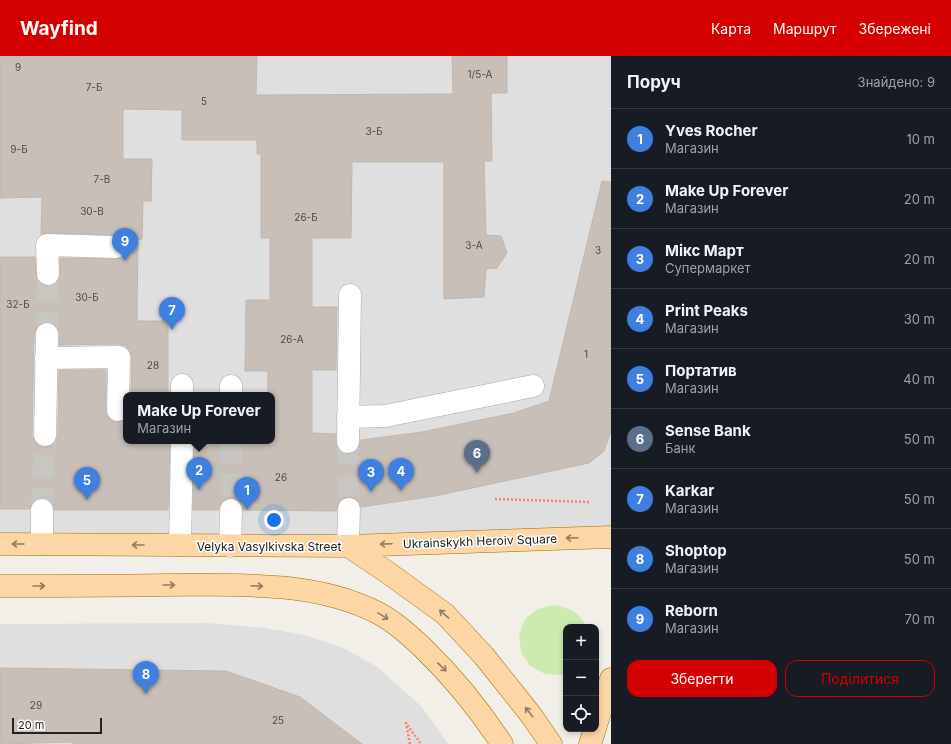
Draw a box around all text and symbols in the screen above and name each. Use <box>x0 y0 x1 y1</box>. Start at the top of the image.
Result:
text: Wayfind <box>20 17 98 40</box>
text: Карта <box>711 20 751 37</box>
text: Маршрут <box>773 20 837 37</box>
text: Збережені <box>859 20 931 37</box>
house number: 9 <box>15 61 21 73</box>
house number: 1/5-А <box>468 68 493 80</box>
text: Поруч <box>627 72 681 92</box>
text: Знайдено: 9 <box>858 74 935 90</box>
house number: 7-Б <box>86 81 102 93</box>
house number: 5 <box>201 95 207 107</box>
text: Yves Rocher <box>665 121 758 140</box>
house number: 3-Б <box>365 125 383 137</box>
text: 1 <box>637 131 643 147</box>
text: 10 m <box>906 131 935 147</box>
text: Магазин <box>665 140 719 156</box>
house number: 9-Б <box>10 143 28 155</box>
house number: 7-В <box>94 173 110 185</box>
text: Make Up Forever <box>665 181 788 200</box>
text: 2 <box>636 191 644 207</box>
text: 20 m <box>904 191 935 207</box>
text: Магазин <box>665 200 719 216</box>
house number: 30-В <box>80 205 104 217</box>
house number: 26-Б <box>294 211 318 223</box>
pin: 9 <box>112 228 138 261</box>
house number: 3-А <box>465 239 483 251</box>
text: Мікс Март <box>665 241 744 260</box>
house number: 3 <box>595 244 601 256</box>
text: 3 <box>636 251 644 267</box>
text: 20 m <box>904 251 935 267</box>
text: Супермаркет <box>665 260 751 276</box>
house number: 30-Б <box>75 291 99 303</box>
pin: 7 <box>159 297 185 330</box>
house number: 32-Б <box>6 298 30 310</box>
text: Print Peaks <box>665 301 748 320</box>
text: 4 <box>636 311 644 327</box>
text: 30 m <box>904 311 935 327</box>
text: Магазин <box>665 320 719 336</box>
house number: 26-А <box>280 333 304 345</box>
house number: 1 <box>584 348 588 360</box>
house number: 28 <box>147 359 159 371</box>
text: Портатив <box>665 361 737 380</box>
text: 5 <box>636 371 644 387</box>
text: 40 m <box>903 371 935 387</box>
text: Магазин <box>665 380 719 396</box>
popup <box>123 392 275 444</box>
text: Make Up Forever <box>137 401 261 420</box>
text: Магазин <box>137 420 191 436</box>
text: Sense Bank <box>665 421 751 440</box>
text: 6 <box>636 431 644 447</box>
text: 50 m <box>904 431 935 447</box>
pin: 6 <box>464 440 490 473</box>
text: Банк <box>665 440 695 456</box>
pin: 2 <box>186 457 212 490</box>
pin: 4 <box>388 458 414 491</box>
pin: 3 <box>358 459 384 492</box>
pin: 5 <box>74 467 100 500</box>
house number: 26 <box>275 471 287 483</box>
pin: 1 <box>234 477 260 510</box>
text: Karkar <box>665 481 714 500</box>
text: 7 <box>636 491 644 507</box>
text: 50 m <box>904 491 935 507</box>
text: Магазин <box>665 500 719 516</box>
your location <box>264 510 284 530</box>
street label: Ukrainskykh Heroiv Square <box>403 531 557 551</box>
one-way arrow <box>566 534 579 542</box>
street label: Velyka Vasylkivska Street <box>197 539 341 554</box>
one-way arrow <box>12 540 25 548</box>
one-way arrow <box>380 540 393 548</box>
one-way arrow <box>132 541 145 549</box>
text: Shoptop <box>665 541 727 560</box>
text: 8 <box>636 551 644 567</box>
text: 50 m <box>904 551 935 567</box>
text: Магазин <box>665 560 719 576</box>
one-way arrow <box>162 581 175 589</box>
one-way arrow <box>32 582 45 590</box>
one-way arrow <box>250 582 263 589</box>
text: Reborn <box>665 601 718 620</box>
one-way arrow <box>438 609 449 618</box>
text: 9 <box>636 611 644 627</box>
text: 70 m <box>905 611 935 627</box>
one-way arrow <box>377 612 388 620</box>
text: Магазин <box>665 620 719 636</box>
map controls <box>563 624 599 732</box>
button: + <box>563 624 599 660</box>
button: − <box>563 660 599 696</box>
button: Зберегти <box>627 660 777 697</box>
button: Поділитися <box>785 660 935 697</box>
pin: 8 <box>133 661 159 694</box>
one-way arrow <box>437 662 447 672</box>
button: locate <box>563 696 599 732</box>
house number: 29 <box>30 699 42 711</box>
one-way arrow <box>524 706 533 717</box>
house number: 25 <box>272 714 284 726</box>
scale bar <box>12 716 102 735</box>
text: 20 m <box>18 718 44 732</box>

